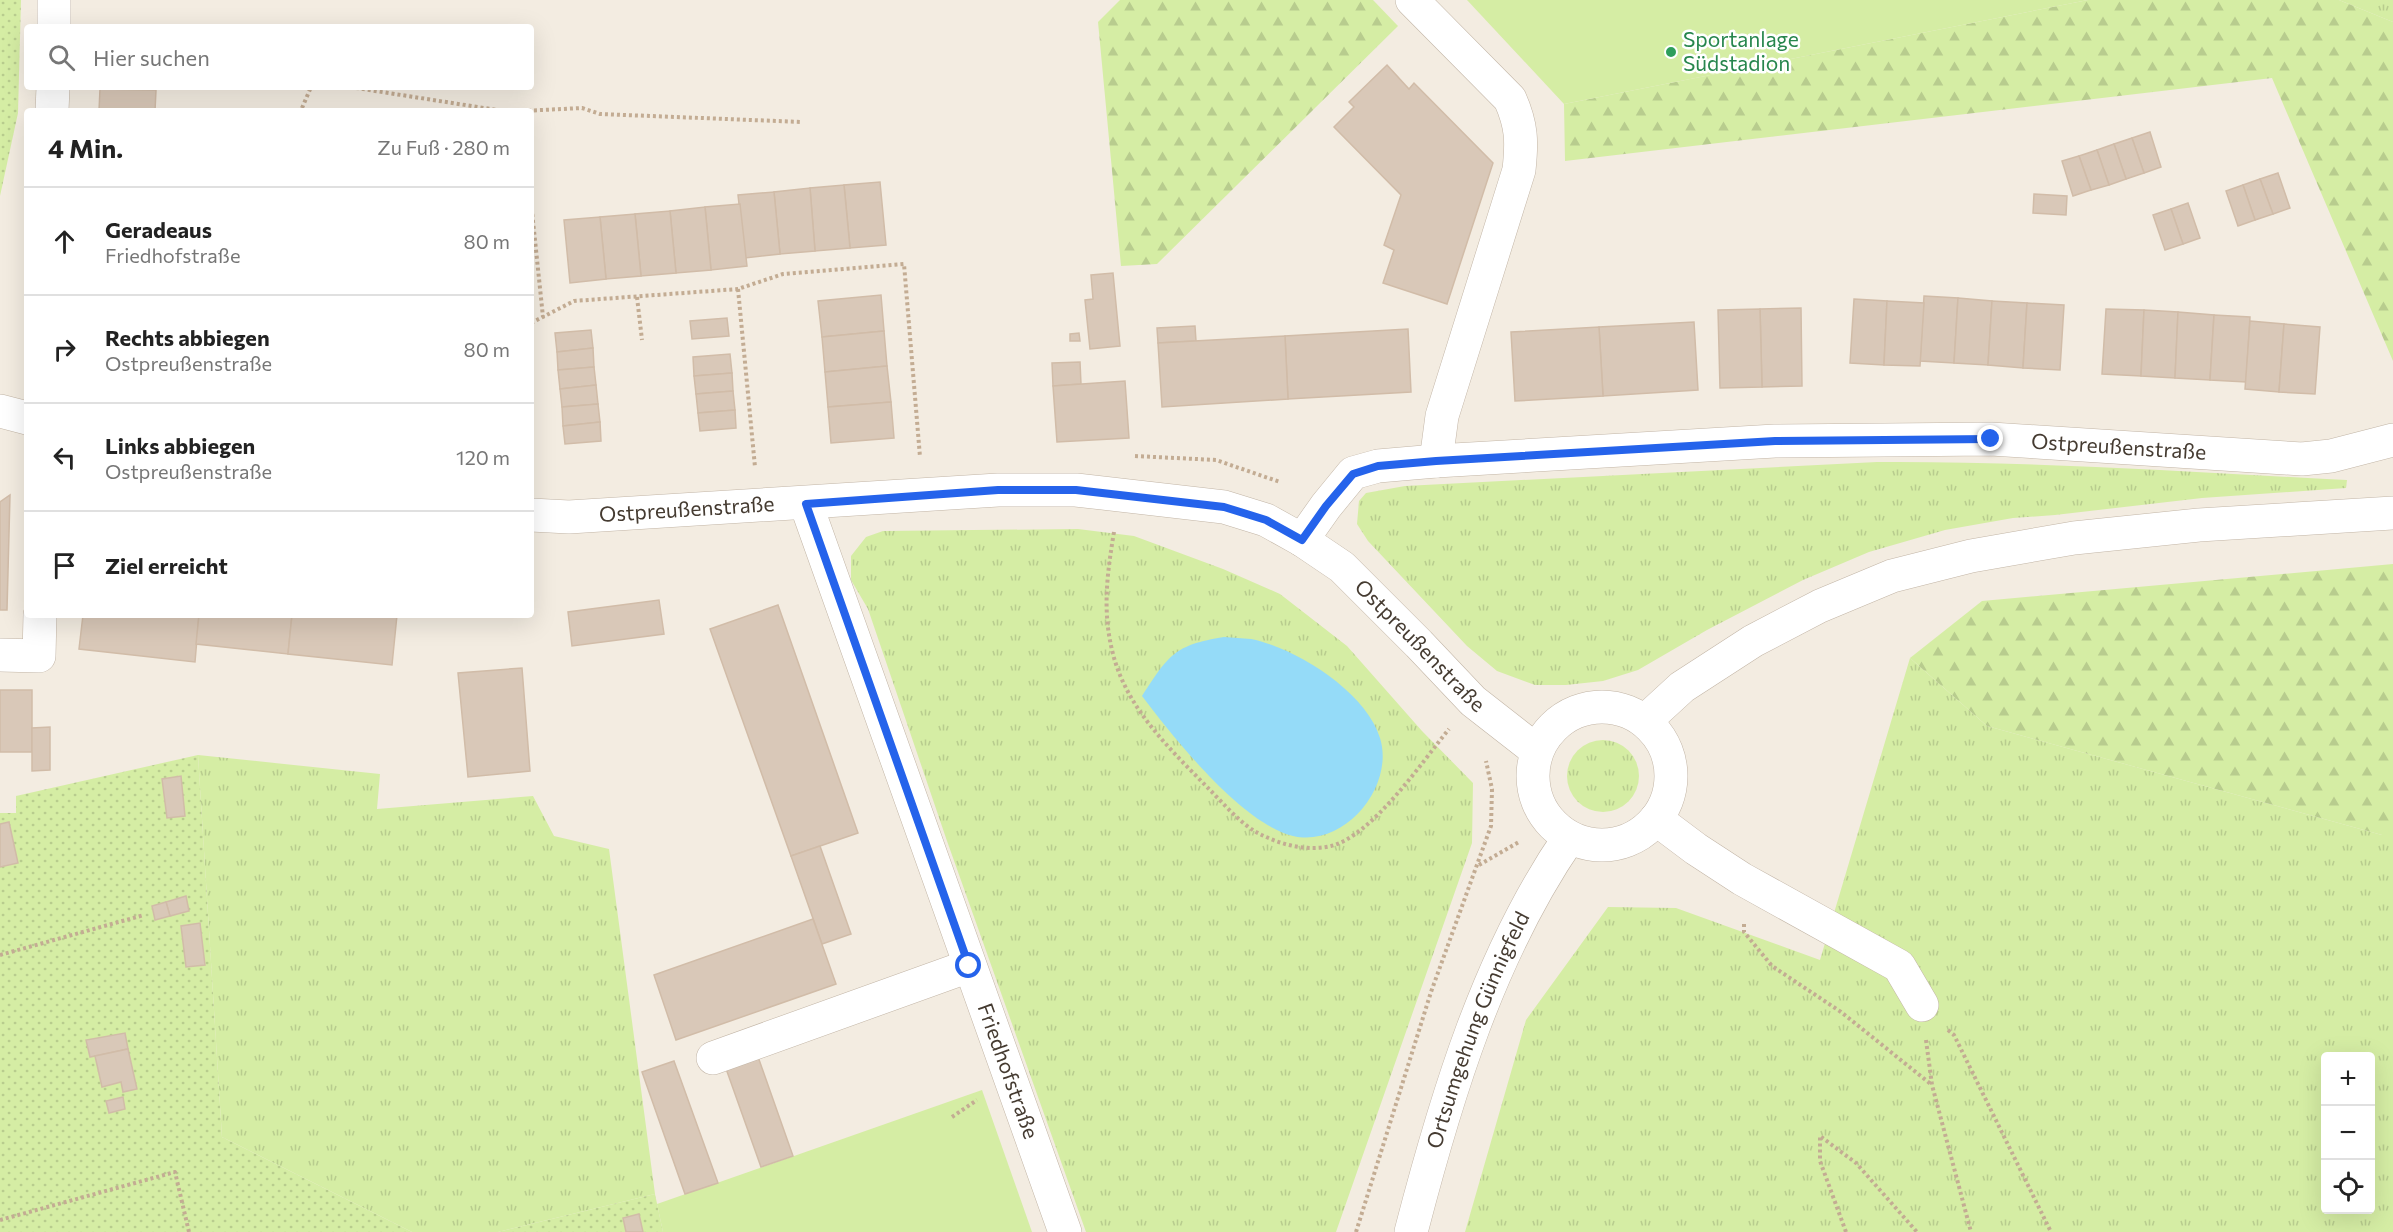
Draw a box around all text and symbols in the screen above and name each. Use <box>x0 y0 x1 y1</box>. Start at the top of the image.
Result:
search box <box>24 24 534 90</box>
place label: Sportanlage Südstadion <box>1683 26 1799 75</box>
icon: search <box>45 41 78 74</box>
text: Hier suchen <box>93 44 210 71</box>
marker: Sportanlage Südstadion <box>1664 45 1678 59</box>
text: 4 Min. <box>48 132 123 163</box>
text: Zu Fuß · 280 m <box>377 135 510 159</box>
text: Geradeaus <box>105 216 212 243</box>
icon: ahead <box>48 225 81 258</box>
text: 80 m <box>464 229 510 253</box>
text: Friedhofstraße <box>105 243 240 267</box>
text: Rechts abbiegen <box>105 324 270 351</box>
icon: right <box>48 333 81 366</box>
text: 80 m <box>464 337 510 361</box>
text: Ostpreußenstraße <box>105 351 272 375</box>
route end <box>1977 425 2003 451</box>
street label: Ostpreußenstraße <box>2030 428 2207 464</box>
text: Links abbiegen <box>105 432 255 459</box>
icon: left <box>48 441 81 474</box>
text: 120 m <box>456 445 510 469</box>
text: Ostpreußenstraße <box>105 459 272 483</box>
street label: Ostpreußenstraße <box>598 490 775 526</box>
icon: arrive <box>48 549 81 582</box>
text: Ziel erreicht <box>105 552 228 579</box>
street label: Ostpreußenstraße <box>1350 573 1490 716</box>
street label: Ortsumgehung Günnigfeld <box>1420 907 1534 1151</box>
route start <box>955 952 981 978</box>
street label: Friedhofstraße <box>974 999 1045 1142</box>
map controls <box>2321 1052 2375 1214</box>
button: + <box>2321 1052 2375 1106</box>
button: − <box>2321 1106 2375 1160</box>
button: locate <box>2321 1160 2375 1214</box>

